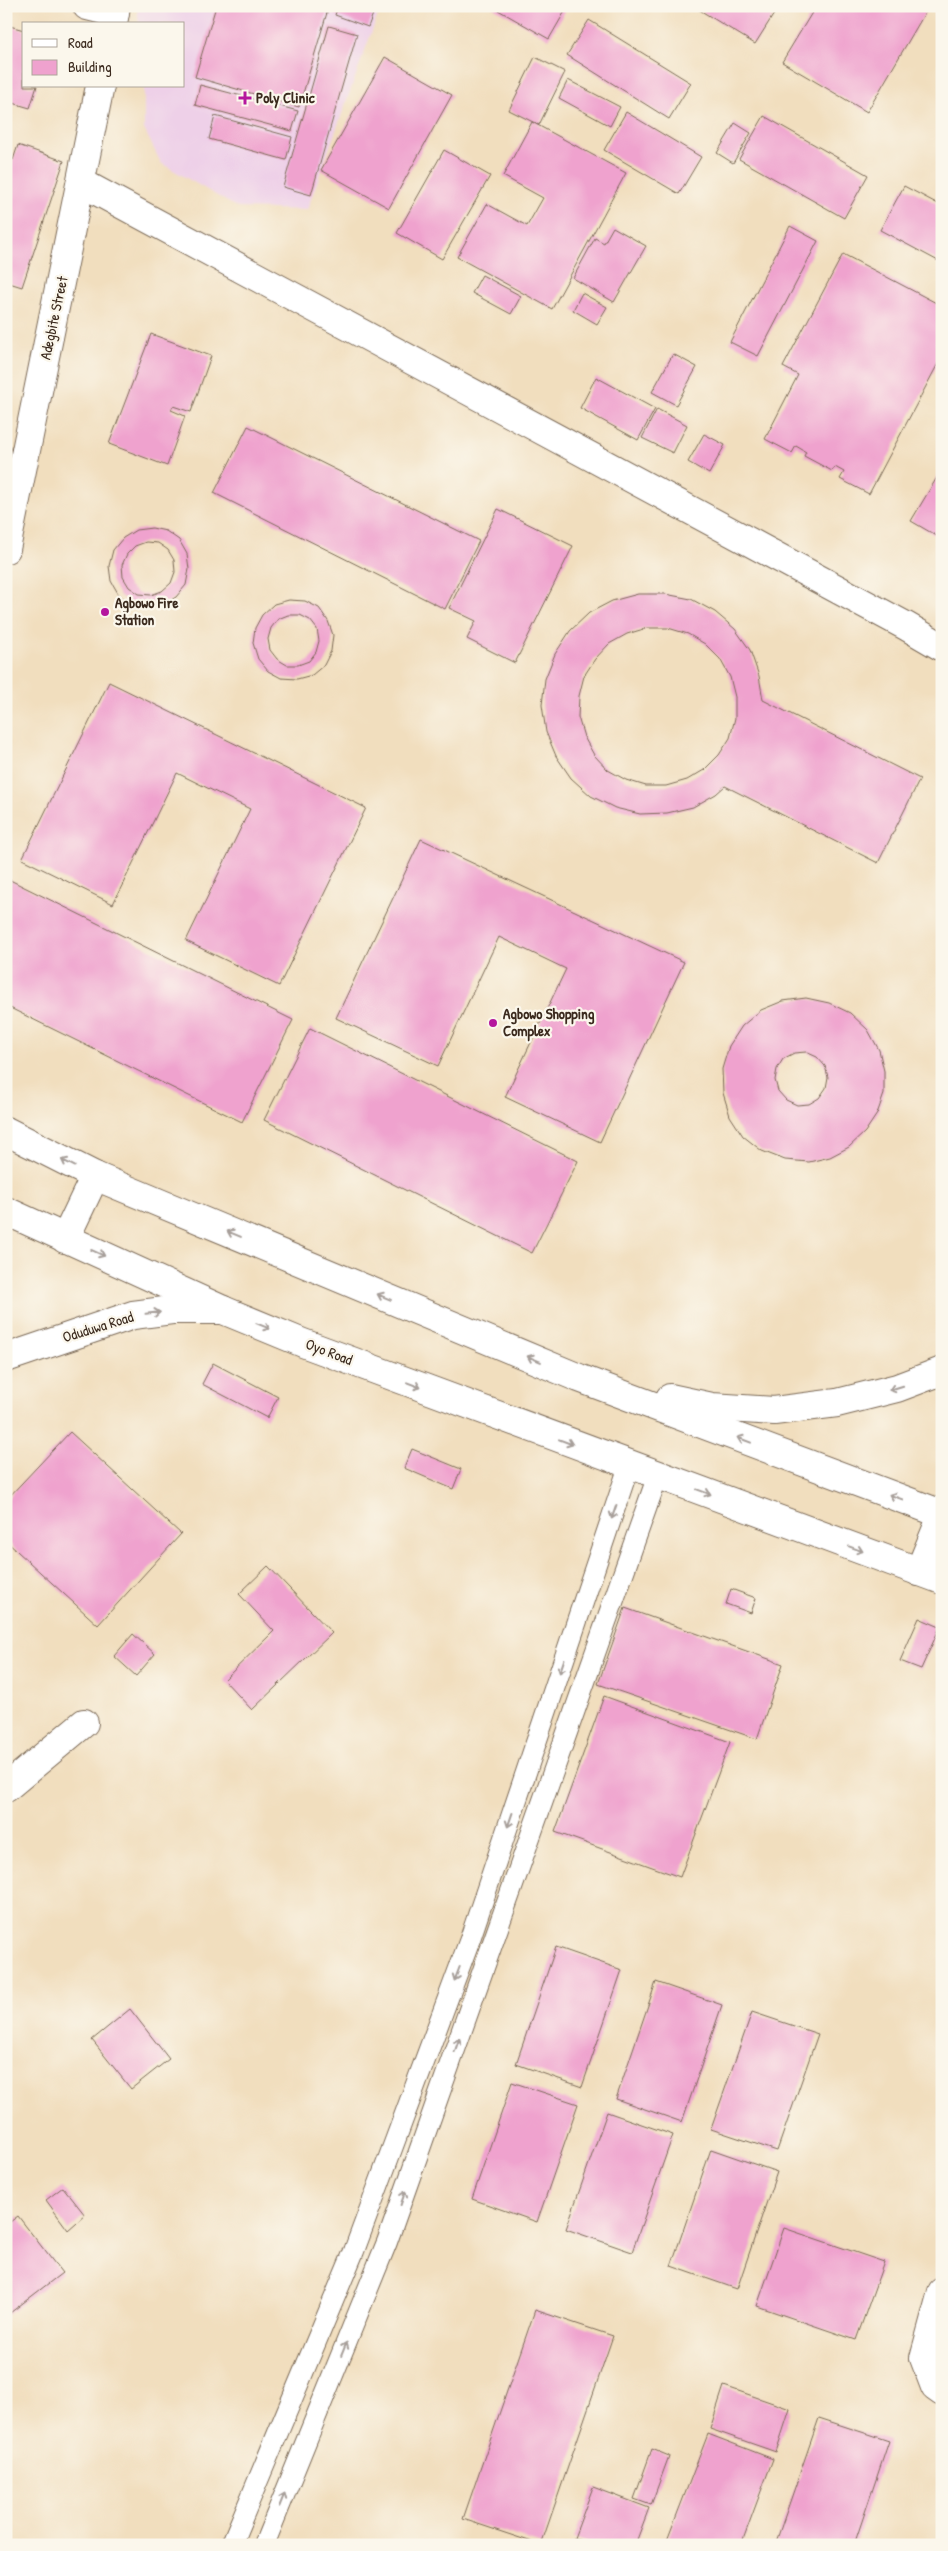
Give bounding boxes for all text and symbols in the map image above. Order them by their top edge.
legend [22,22,185,88]
text: Road [68,32,93,53]
text: Building [68,56,112,77]
place label: Poly Clinic [256,87,316,109]
marker: Poly Clinic [238,91,252,105]
street label: Adegbite Street [34,273,73,362]
place label: Agbowo Fire Station [115,592,178,630]
marker: Agbowo Fire Station [99,606,111,618]
place label: Agbowo Shopping Complex [503,1003,595,1042]
marker: Agbowo Shopping Complex [487,1017,499,1029]
one-way arrow [61,1158,76,1168]
one-way arrow [227,1229,242,1238]
one-way arrow [90,1249,105,1259]
one-way arrow [376,1291,391,1300]
street label: Oduduwa Road [60,1306,136,1347]
one-way arrow [144,1308,160,1318]
one-way arrow [255,1322,270,1331]
street label: Oyo Road [303,1333,356,1370]
one-way arrow [527,1354,542,1363]
one-way arrow [406,1380,421,1390]
one-way arrow [888,1383,904,1393]
one-way arrow [737,1435,752,1444]
one-way arrow [558,1438,574,1447]
one-way arrow [696,1488,711,1497]
one-way arrow [889,1492,904,1501]
one-way arrow [609,1504,618,1519]
one-way arrow [848,1545,864,1554]
one-way arrow [557,1658,566,1673]
one-way arrow [505,1812,515,1828]
one-way arrow [452,1966,461,1981]
one-way arrow [453,2038,462,2053]
one-way arrow [399,2191,408,2206]
one-way arrow [339,2342,349,2357]
one-way arrow [278,2493,287,2508]

